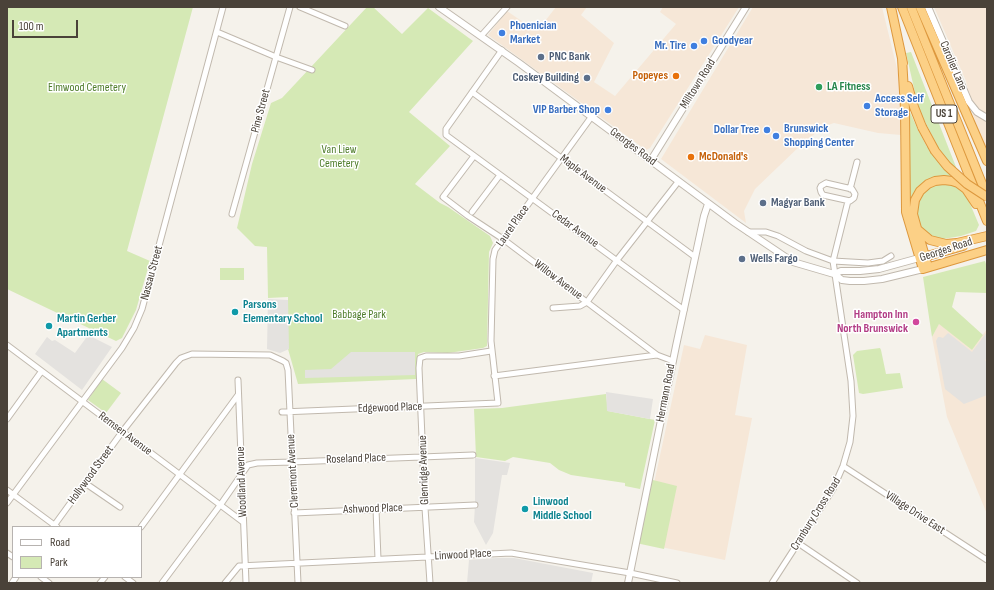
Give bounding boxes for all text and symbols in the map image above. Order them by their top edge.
scale bar [14,12,80,38]
text: 100 m [19,19,44,34]
place label: Phoenician Market [510,19,557,47]
marker: Phoenician Market [497,28,507,38]
place label: Goodyear [712,34,753,48]
marker: Goodyear [699,36,709,46]
place label: Mr. Tire [654,39,686,53]
street label: Carolier Lane [936,39,970,93]
marker: Mr. Tire [689,41,699,51]
place label: PNC Bank [549,50,590,64]
marker: PNC Bank [536,52,546,62]
street label: Milltown Road [677,56,719,112]
place label: Popeyes [632,69,668,83]
place label: Coskey Building [512,71,579,85]
marker: Popeyes [671,71,681,81]
marker: Coskey Building [582,73,592,83]
place label: LA Fitness [827,80,870,94]
park label: Elmwood Cemetery [48,81,126,95]
marker: LA Fitness [814,82,824,92]
street label: Pine Street [248,88,274,134]
place label: Access Self Storage [875,92,924,120]
marker: Access Self Storage [862,101,872,111]
place label: VIP Barber Shop [533,103,600,117]
marker: VIP Barber Shop [603,105,613,115]
road number: US 1 [931,105,957,123]
place label: Brunswick Shopping Center [784,122,854,150]
place label: Dollar Tree [714,123,759,137]
street label: Georges Road [607,125,659,169]
marker: Dollar Tree [762,125,772,135]
marker: Brunswick Shopping Center [771,131,781,141]
park label: Van Liew Cemetery [319,143,359,171]
place label: McDonald's [699,150,748,164]
street label: Maple Avenue [557,152,609,196]
marker: McDonald's [686,152,696,162]
place label: Magyar Bank [771,196,825,210]
marker: Magyar Bank [758,198,768,208]
street label: Laurel Place [493,202,533,250]
street label: Cedar Avenue [549,207,601,251]
street label: Georges Road [918,235,974,265]
street label: Nassau Street [138,244,166,302]
place label: Wells Fargo [750,252,798,266]
marker: Wells Fargo [737,254,747,264]
street label: Willow Avenue [531,257,585,303]
place label: Parsons Elementary School [243,298,323,326]
marker: Parsons Elementary School [230,307,240,317]
park label: Babbage Park [332,308,386,322]
place label: Hampton Inn North Brunswick [837,308,908,336]
place label: Martin Gerber Apartments [57,312,116,340]
marker: Hampton Inn North Brunswick [911,317,921,327]
marker: Martin Gerber Apartments [44,321,54,331]
street label: Hermann Road [653,363,679,423]
street label: Edgewood Place [358,400,422,416]
street label: Remsen Avenue [95,409,155,459]
street label: Cleremont Avenue [284,434,302,508]
street label: Glenridge Avenue [416,435,432,505]
street label: Hollywood Street [65,443,117,507]
street label: Woodland Avenue [234,446,250,518]
street label: Roseland Place [326,451,386,467]
street label: Cranbury Cross Road [788,475,844,553]
street label: Village Drive East [882,488,948,538]
place label: Linwood Middle School [533,495,592,523]
street label: Ashwood Place [343,501,403,517]
marker: Linwood Middle School [520,504,530,514]
legend [12,526,142,578]
text: Road [50,535,70,550]
street label: Linwood Place [434,546,492,564]
text: Park [50,555,68,570]

